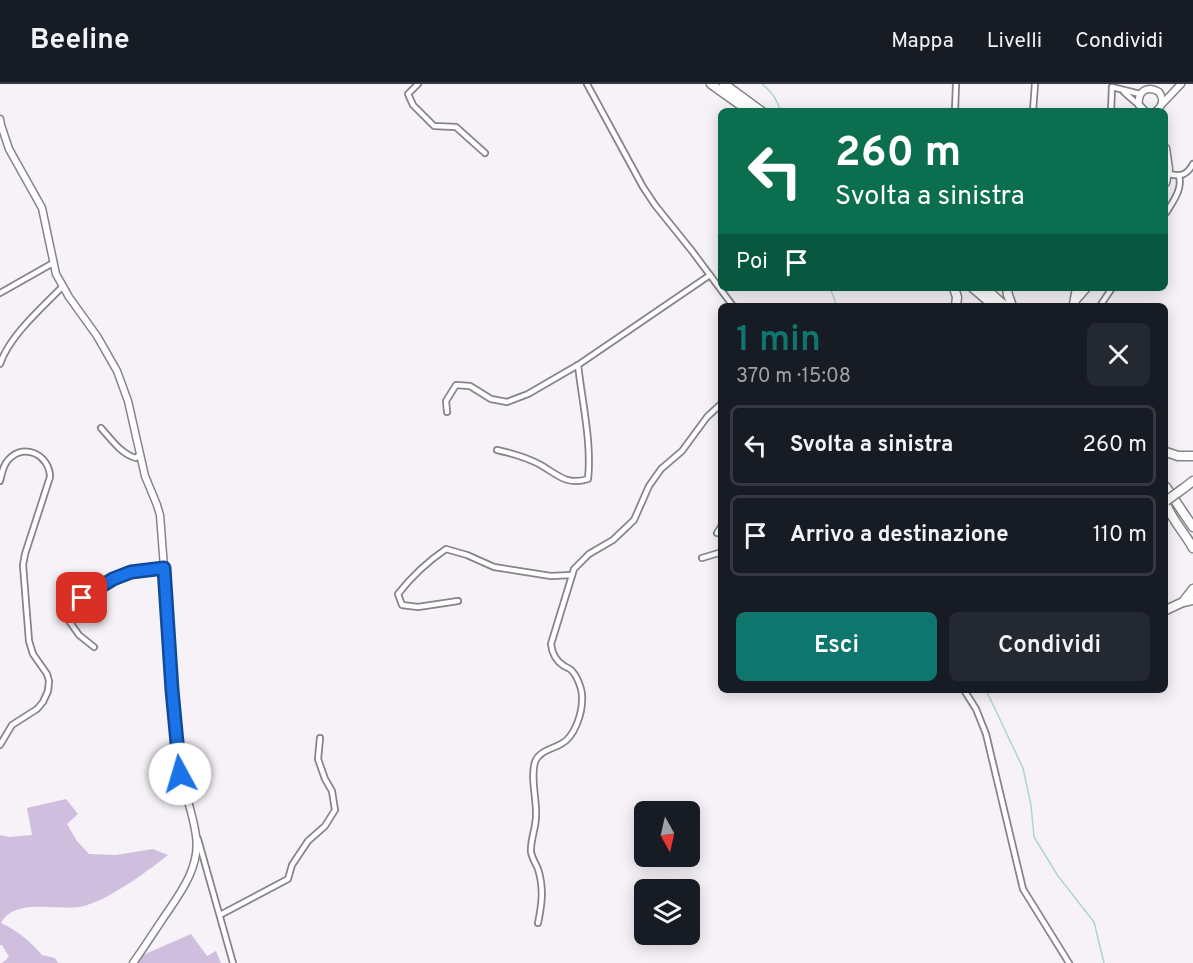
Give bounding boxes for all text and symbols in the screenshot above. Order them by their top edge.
text: Beeline [30,23,130,59]
text: Mappa [891,28,954,55]
text: Livelli [987,28,1042,55]
text: Condividi [1075,28,1163,55]
text: 260 m [835,128,961,181]
icon: left [736,132,814,210]
text: Svolta a sinistra [835,180,1025,214]
icon: arrive [780,246,813,279]
text: Poi [736,249,768,276]
text: 1 min [736,318,821,364]
button: close [1087,323,1150,386]
text: 370 m · 15:08 [736,364,851,390]
icon: left [739,429,772,462]
text: Svolta a sinistra [790,432,953,459]
text: 260 m [1082,432,1147,459]
icon: arrive [739,519,772,552]
text: Arrivo a destinazione [790,522,1008,549]
text: 110 m [1093,522,1147,549]
pin [56,572,107,623]
icon: arrive [65,581,98,614]
button: Esci [736,612,937,681]
button: Condividi [949,612,1150,681]
position arrow [148,742,212,806]
north arrow [634,801,700,867]
map controls [634,801,700,945]
button: layers [634,879,700,945]

